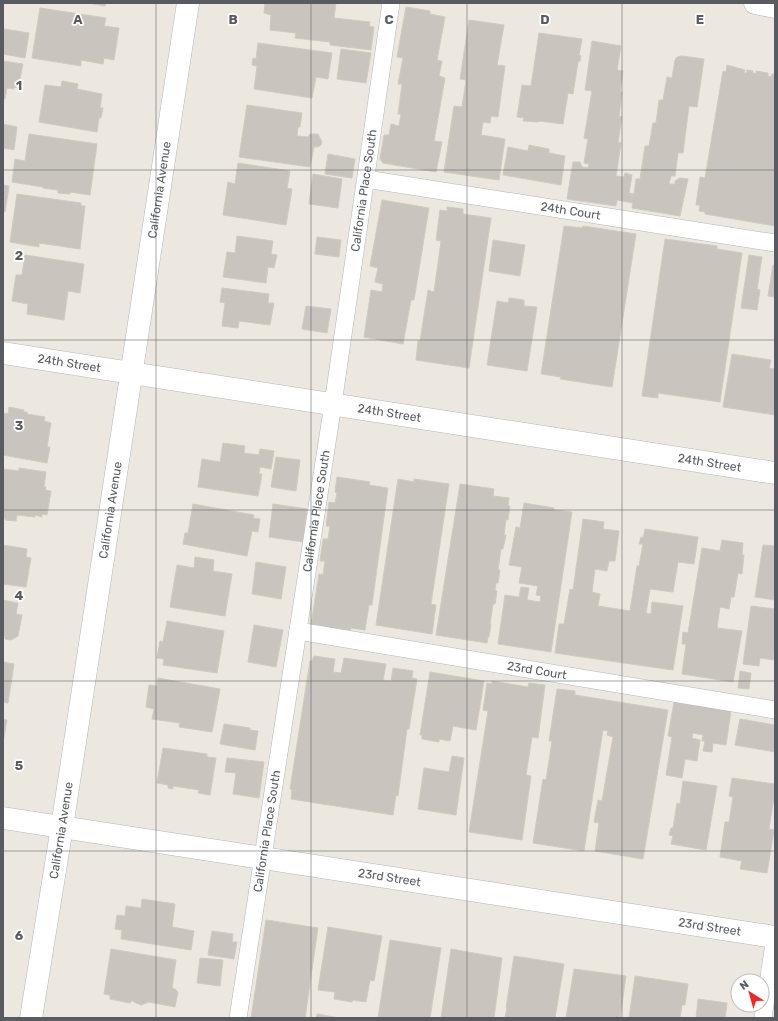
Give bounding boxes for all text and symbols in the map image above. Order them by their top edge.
text: A [73,12,83,27]
text: B [228,12,238,27]
text: C [384,12,394,27]
text: D [540,12,550,27]
text: E [696,12,704,27]
text: 1 [16,78,22,93]
street label: California Place South [348,128,380,253]
street label: California Avenue [145,140,174,239]
street label: 24th Court [539,199,602,223]
text: 2 [15,248,23,263]
street label: 24th Street [36,351,102,375]
street label: 24th Street [357,401,422,425]
text: 3 [15,418,24,433]
street label: California Place South [300,449,333,573]
street label: 24th Street [677,451,743,475]
street label: California Avenue [96,460,125,560]
text: 4 [15,588,24,603]
street label: 23rd Court [506,659,568,682]
text: 5 [15,758,23,773]
street label: California Place South [251,769,283,893]
street label: California Avenue [47,781,76,880]
street label: 23rd Street [357,866,422,889]
street label: 23rd Street [677,915,742,939]
text: 6 [15,928,24,943]
north arrow [730,973,770,1013]
text: N [737,978,751,993]

